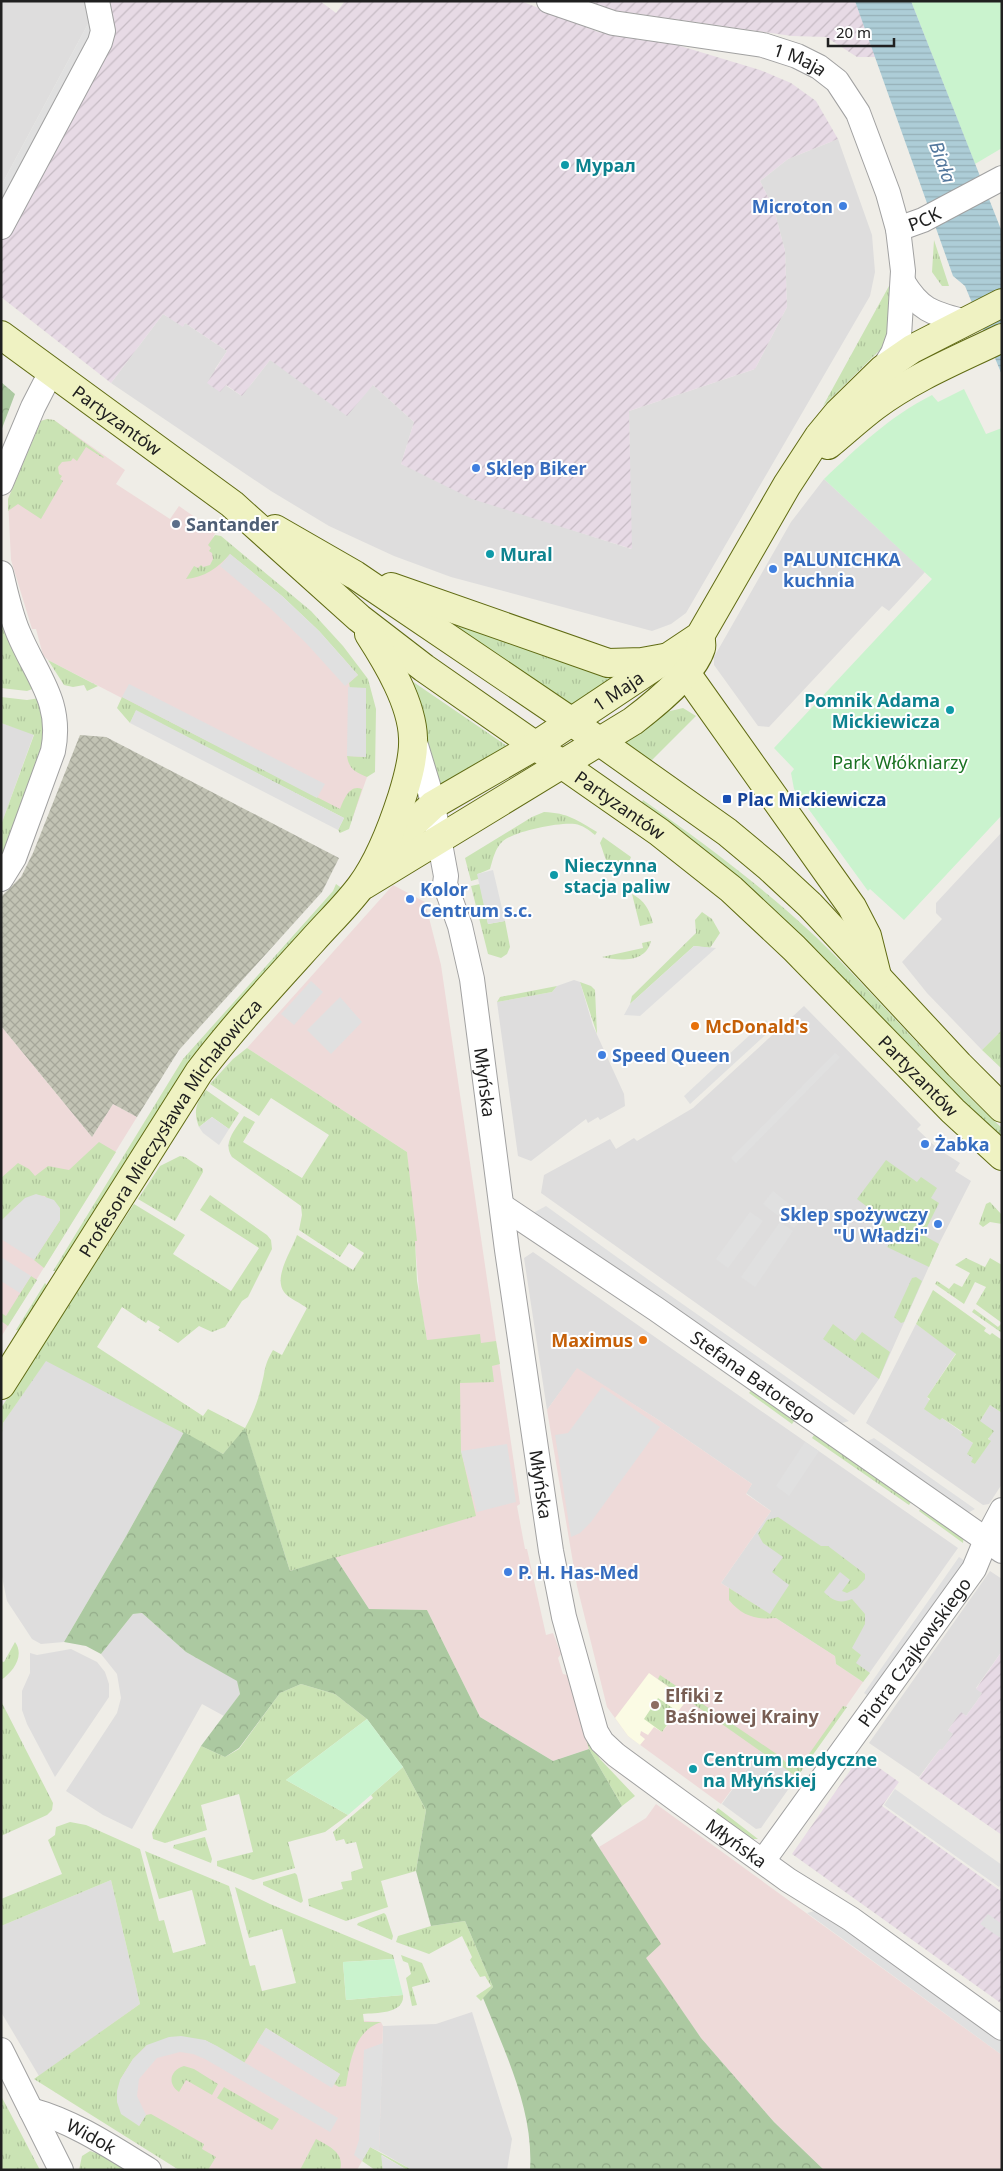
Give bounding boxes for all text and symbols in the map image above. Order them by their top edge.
scale bar [828,15,894,47]
text: 20 m [836,22,871,42]
street label: 1 Maja [770,37,832,81]
water label: Biała [923,137,963,187]
place label: Мурал [575,153,636,177]
marker: Мурал [559,159,571,171]
place label: Microton [752,194,833,218]
marker: Microton [837,200,849,212]
street label: PCK [905,200,945,236]
street label: Partyzantów [68,379,167,461]
place label: Sklep Biker [486,456,587,480]
marker: Sklep Biker [470,462,482,474]
place label: Santander [186,512,279,536]
marker: Santander [170,518,182,530]
place label: Mural [500,542,553,566]
place label: PALUNICHKA kuchnia [783,547,901,592]
marker: Mural [484,548,496,560]
marker: PALUNICHKA kuchnia [767,563,779,575]
street label: 1 Maja [588,665,648,716]
place label: Pomnik Adama Mickiewicza [804,688,940,733]
marker: Pomnik Adama Mickiewicza [944,704,956,716]
park label: Park Włókniarzy [832,750,969,774]
street label: Partyzantów [570,765,670,845]
place label: Plac Mickiewicza [737,787,887,811]
marker: Plac Mickiewicza [721,793,733,805]
place label: Nieczynna stacja paliw [564,853,671,898]
marker: Nieczynna stacja paliw [548,869,560,881]
place label: Kolor Centrum s.c. [420,877,532,922]
marker: Kolor Centrum s.c. [404,893,416,905]
street label: Profesora Mieczysława Michałowicza [73,993,267,1261]
place label: McDonald's [705,1014,808,1038]
marker: McDonald's [689,1020,701,1032]
street label: Partyzantów [873,1030,964,1122]
place label: Speed Queen [612,1043,730,1067]
street label: Młyńska [469,1046,502,1118]
marker: Speed Queen [596,1049,608,1061]
place label: Żabka [935,1132,990,1156]
marker: Żabka [919,1138,931,1150]
place label: Sklep spożywczy "U Władzi" [780,1202,929,1247]
marker: Sklep spożywczy "U Władzi" [932,1218,944,1230]
street label: Stefana Batorego [686,1325,820,1429]
place label: Maximus [551,1328,633,1352]
marker: Maximus [637,1334,649,1346]
street label: Młyńska [524,1448,558,1521]
place label: P. H. Has-Med [518,1560,639,1584]
marker: P. H. Has-Med [502,1566,514,1578]
street label: Piotra Czajkowskiego [852,1572,976,1731]
place label: Elfiki z Baśniowej Krainy [665,1683,819,1728]
marker: Elfiki z Baśniowej Krainy [649,1699,661,1711]
place label: Centrum medyczne na Młyńskiej [703,1747,877,1792]
marker: Centrum medyczne na Młyńskiej [687,1763,699,1775]
street label: Młyńska [701,1813,772,1873]
street label: Widok [63,2113,121,2159]

